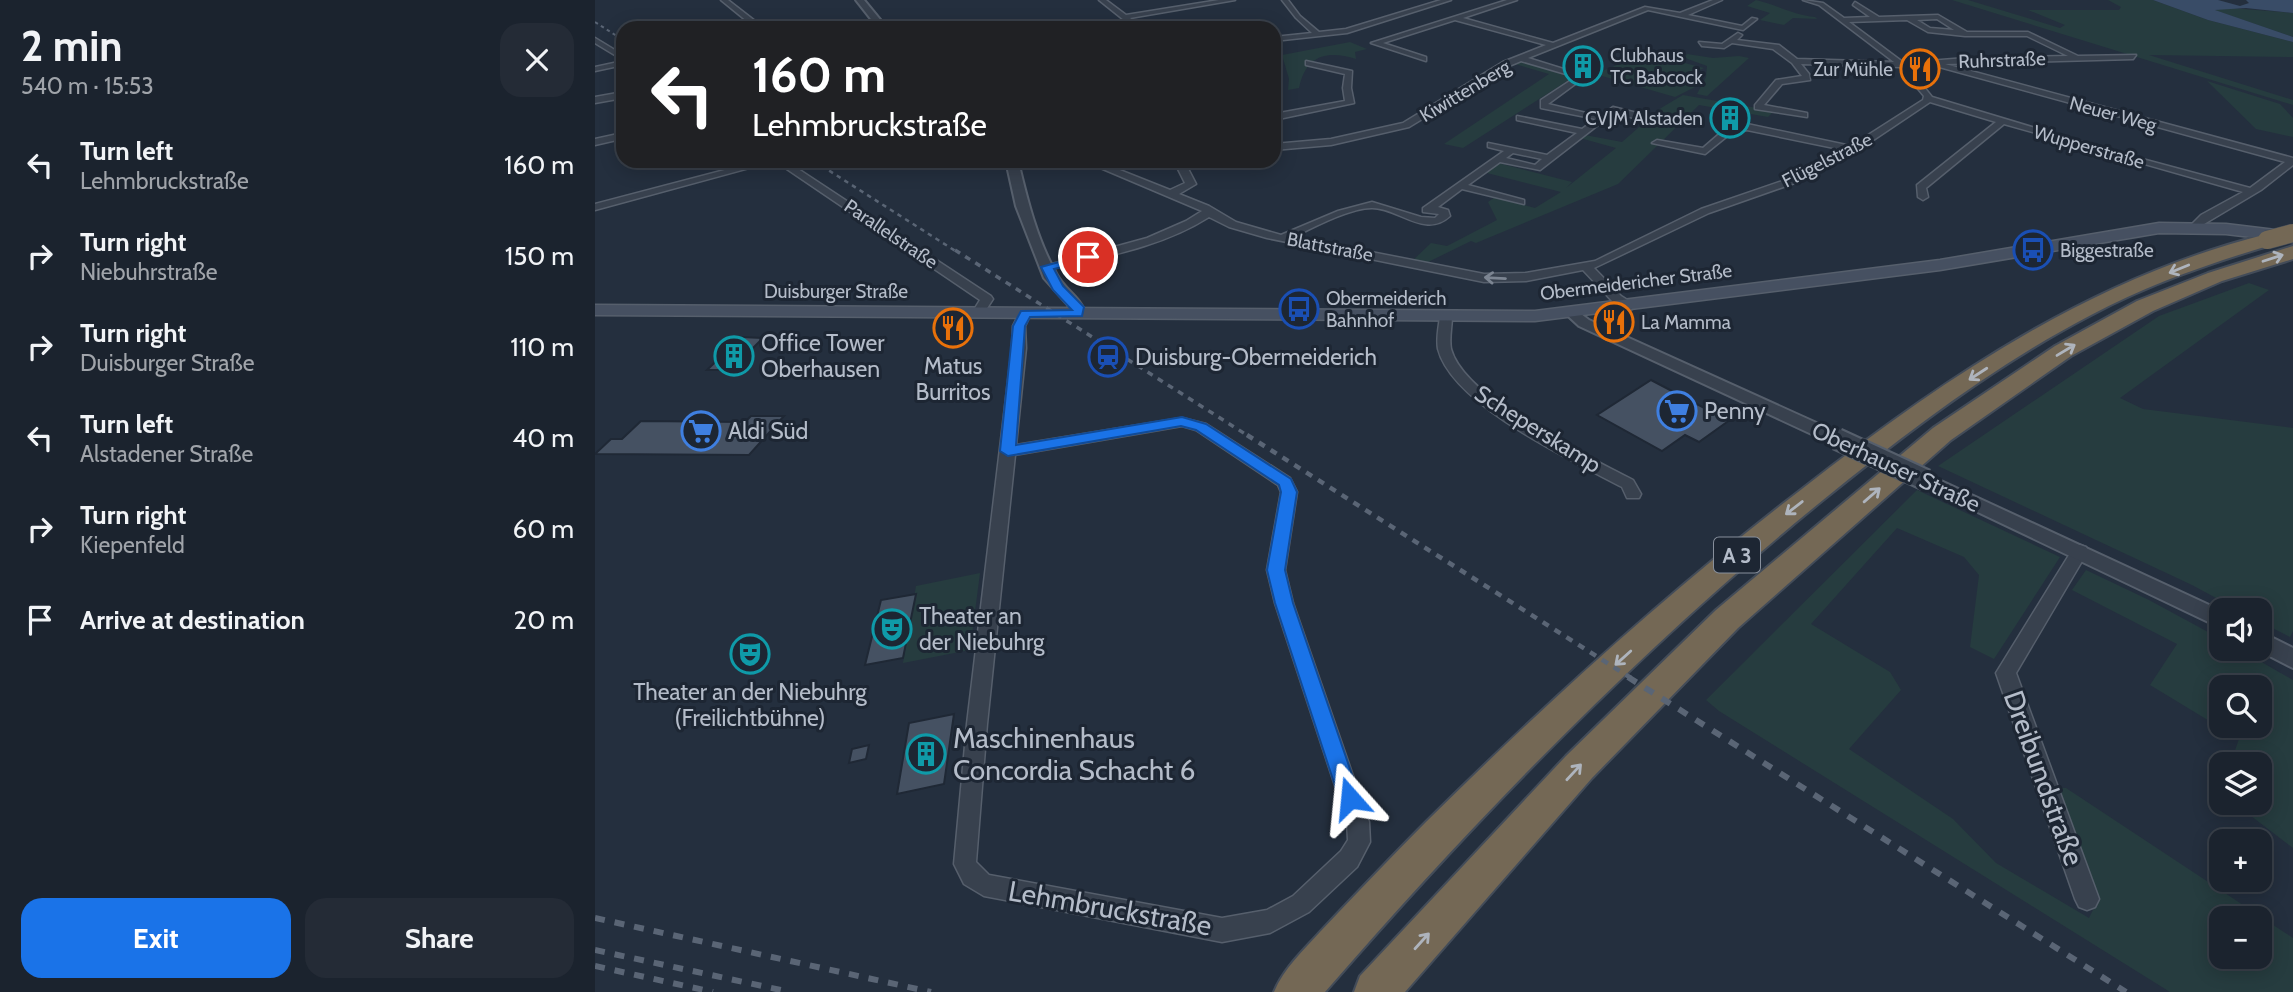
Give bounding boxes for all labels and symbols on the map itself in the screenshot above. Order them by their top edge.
place label: Clubhaus TC Babcock [1610,44,1703,89]
building icon: Clubhaus TC Babcock [1562,45,1604,87]
street label: Ruhrstraße [1958,47,2046,73]
restaurant icon: Zur Mühle [1899,48,1941,90]
street label: Kiwittenberg [1415,55,1515,127]
place label: Zur Mühle [1813,58,1893,81]
street label: Neuer Weg [2067,91,2160,137]
building icon: CVJM Alstaden [1709,97,1751,139]
place label: CVJM Alstaden [1585,107,1703,130]
street label: Wupperstraße [2031,120,2147,174]
street label: Flügelstraße [1778,127,1876,192]
street label: Parallelstraße [840,194,942,274]
pin [1058,227,1118,287]
street label: Blattstraße [1285,227,1375,267]
bus stop icon: Biggestraße [2012,229,2054,271]
place label: Biggestraße [2060,239,2154,262]
one-way arrow [2262,251,2284,264]
street label: Obermeidericher Straße [1539,259,1734,305]
one-way arrow [2168,263,2190,276]
one-way arrow [1484,271,1507,284]
street label: Duisburger Straße [764,280,908,303]
place label: Obermeiderich Bahnhof [1326,287,1446,332]
bus stop icon: Obermeiderich Bahnhof [1278,288,1320,330]
restaurant icon: La Mamma [1593,301,1635,343]
restaurant icon: Matus Burritos [932,307,974,349]
place label: La Mamma [1641,311,1731,334]
place label: Office Tower Oberhausen [761,329,885,383]
building icon: Office Tower Oberhausen [713,335,755,377]
station icon: Duisburg-Obermeiderich [1087,336,1129,378]
place label: Duisburg-Obermeiderich [1135,343,1377,371]
one-way arrow [2055,343,2075,357]
place label: Matus Burritos [916,352,990,406]
one-way arrow [1969,367,1988,382]
street label: Scheperskamp [1470,379,1607,479]
supermarket icon: Penny [1656,390,1698,432]
place label: Penny [1704,397,1766,425]
supermarket icon: Aldi Süd [680,410,722,452]
street label: Oberhauser Straße [1807,416,1985,518]
place label: Aldi Süd [728,417,808,445]
one-way arrow [1862,487,1880,503]
one-way arrow [1785,501,1804,516]
road number: A 3 [1714,538,1760,572]
place label: Theater an der Niebuhrg [919,602,1045,656]
theatre icon: Theater an der Niebuhrg [871,608,913,650]
theatre icon: Theater an der Niebuhrg (Freilichtbühne) [729,633,771,675]
one-way arrow [1614,650,1632,666]
place label: Theater an der Niebuhrg (Freilichtbühne) [633,678,867,732]
street label: Dreibundstraße [1997,686,2091,870]
place label: Maschinenhaus Concordia Schacht 6 [953,721,1196,787]
building icon: Maschinenhaus Concordia Schacht 6 [905,733,947,775]
position arrow [1313,761,1387,835]
one-way arrow [1566,763,1582,781]
street label: Lehmbruckstraße [1006,873,1214,943]
one-way arrow [1414,932,1430,950]

